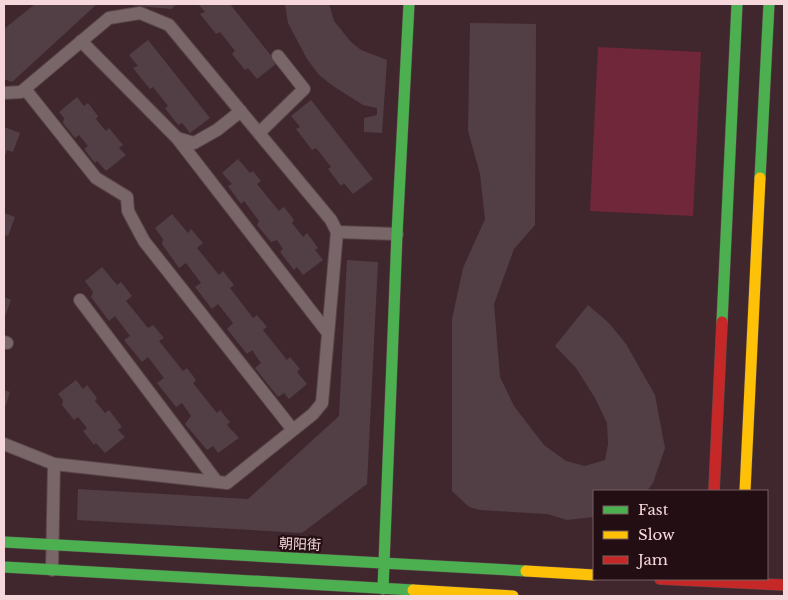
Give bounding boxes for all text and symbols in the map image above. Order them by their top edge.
legend [593,490,768,580]
text: Fast [638,500,669,519]
text: Slow [638,525,675,544]
street label: 朝阳街 [279,534,321,554]
text: Jam [636,550,668,569]

